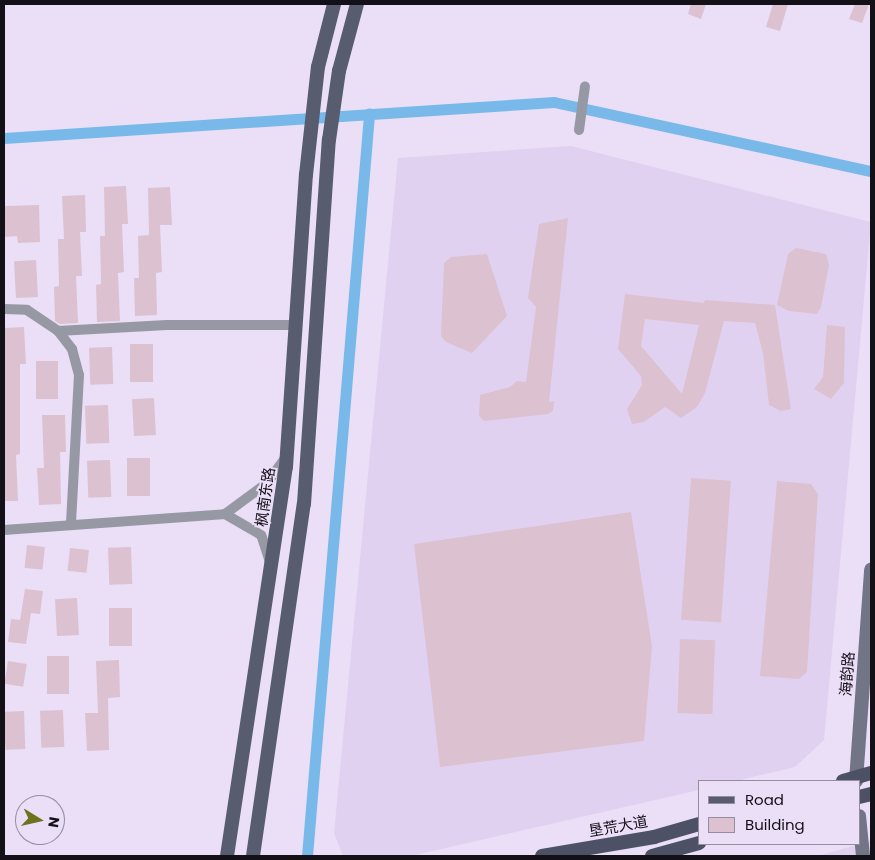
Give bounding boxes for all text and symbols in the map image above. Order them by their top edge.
street label: 枫南东路 [252,466,278,528]
street label: 海韵路 [836,651,858,697]
legend [698,780,860,845]
text: Road [745,789,784,810]
north arrow [15,795,65,845]
street label: 垦荒大道 [587,812,649,840]
text: Building [745,814,805,835]
text: N [43,815,65,829]

